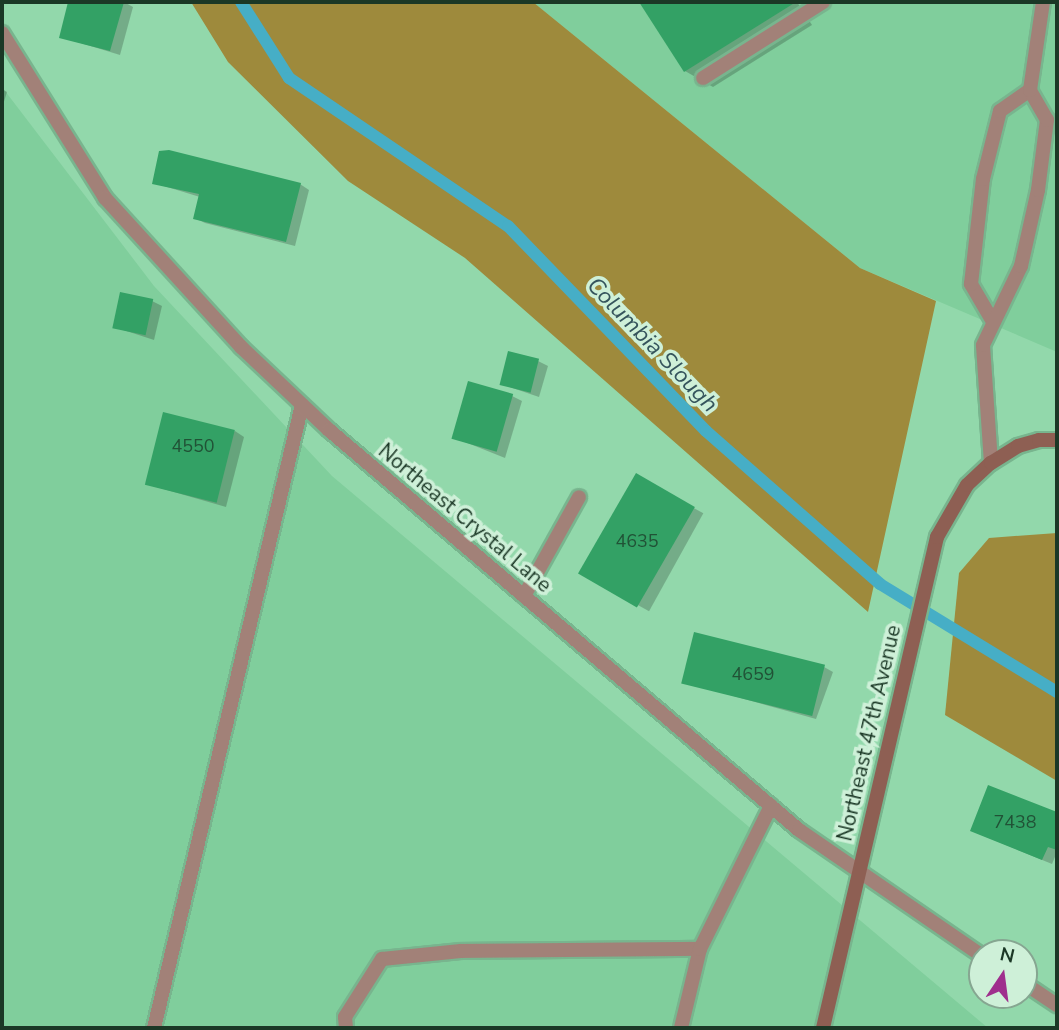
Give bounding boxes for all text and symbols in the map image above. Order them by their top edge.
water label: Columbia Slough [581,272,723,418]
house number: 4550 [171,435,215,457]
street label: Northeast Crystal Lane [373,438,557,598]
house number: 4635 [615,530,659,552]
street label: Northeast 47th Avenue [832,623,906,843]
house number: 4659 [731,663,775,685]
house number: 7438 [993,811,1037,833]
north arrow [968,939,1038,1009]
text: N [997,941,1017,970]

